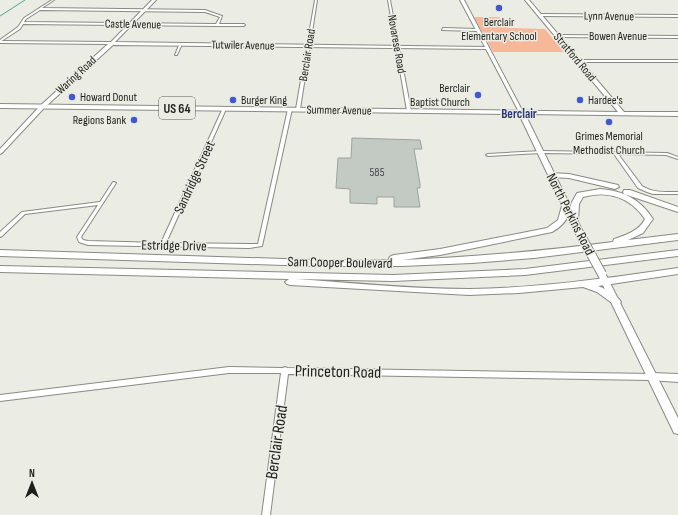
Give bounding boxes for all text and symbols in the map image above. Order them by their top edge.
marker: Berclair Elementary School [494,3,504,13]
street label: Lynn Avenue [584,9,634,24]
street label: Novarese Road [384,14,409,75]
place label: Berclair Elementary School [461,15,537,44]
street label: Castle Avenue [105,17,162,32]
street label: Berclair Road [296,28,319,82]
street label: Bowen Avenue [589,29,647,44]
street label: Stratford Road [550,30,599,85]
street label: Tutwiler Avenue [211,37,275,54]
street label: Waring Road [53,53,100,98]
place label: Berclair Baptist Church [410,81,471,110]
place label: Howard Donut [80,90,137,105]
marker: Berclair Baptist Church [473,90,483,100]
marker: Howard Donut [67,92,77,102]
place label: Burger King [241,93,287,108]
place label: Hardee's [588,93,623,108]
marker: Burger King [228,95,238,105]
marker: Hardee's [575,95,585,105]
road number: US 64 [159,97,195,119]
street label: Summer Avenue [306,102,372,119]
district label: Berclair [501,106,537,122]
place label: Regions Bank [73,113,126,128]
marker: Regions Bank [129,115,139,125]
marker: Grimes Memorial Methodist Church [604,117,614,127]
place label: Grimes Memorial Methodist Church [573,129,645,158]
street label: Sandridge Street [170,138,219,216]
house number: 585 [370,165,385,180]
street label: North Perkins Road [543,170,599,258]
street label: Estridge Drive [141,236,207,255]
street label: Sam Cooper Boulevard [287,253,393,272]
street label: Princeton Road [295,361,381,383]
street label: Berclair Road [262,404,292,480]
north arrow [12,463,52,503]
text: N [29,467,35,480]

